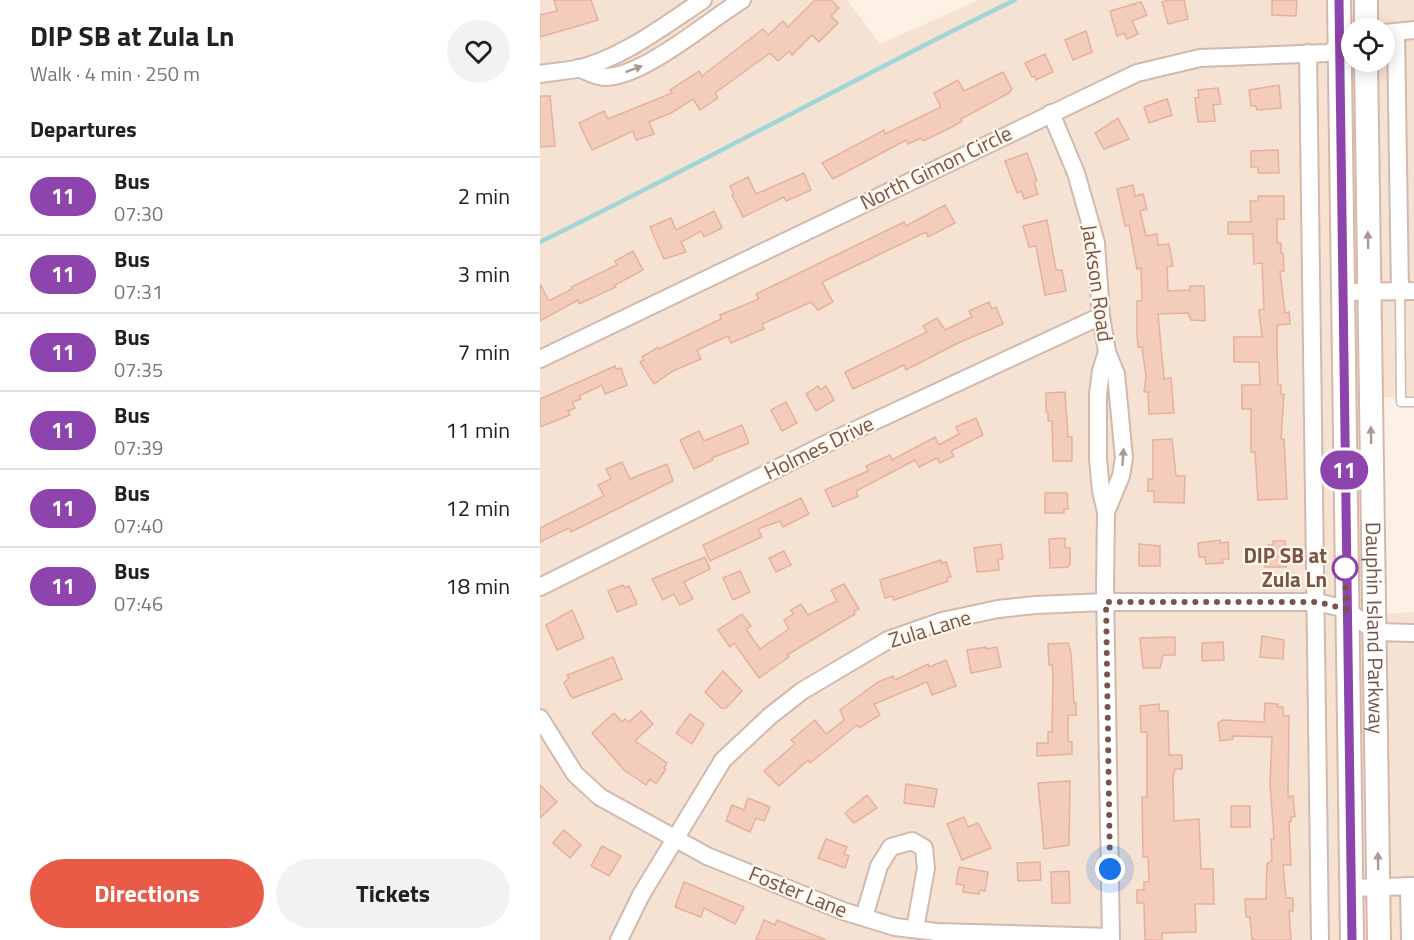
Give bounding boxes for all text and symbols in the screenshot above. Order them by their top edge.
text: DIP SB at Zula Ln [30,14,235,57]
map controls [1341,18,1395,72]
button: locate [1341,18,1395,72]
button: heart [447,20,510,83]
text: Walk · 4 min · 250 m [30,58,200,89]
one-way arrow [625,64,643,73]
text: Departures [30,112,137,146]
street label: North Gimon Circle [854,116,1017,218]
text: Bus [114,164,150,198]
text: 2 min [458,179,510,213]
text: 11 [51,180,75,212]
text: 07:30 [114,198,163,229]
street label: Jackson Road [1074,222,1122,344]
one-way arrow [1364,230,1373,249]
text: Bus [114,242,150,276]
text: 3 min [458,257,510,291]
text: 11 [51,258,75,290]
text: 07:31 [114,276,163,307]
text: Bus [114,320,150,354]
text: 7 min [458,335,510,369]
text: 11 [51,336,75,368]
text: 07:35 [114,354,163,385]
text: Bus [114,398,150,432]
street label: Holmes Drive [758,407,879,487]
text: 11 min [445,413,510,447]
text: 11 [51,414,75,446]
one-way arrow [1367,425,1376,444]
text: 07:39 [114,432,163,463]
one-way arrow [1118,447,1128,466]
line badge: 11 [1317,450,1371,490]
text: 11 [1332,454,1356,486]
text: Bus [114,476,150,510]
text: 12 min [445,491,510,525]
text: 11 [51,492,75,524]
text: 07:40 [114,510,163,541]
street label: Dauphin Island Parkway [1358,522,1393,734]
place label: DIP SB at Zula Ln [1243,539,1327,595]
text: Bus [114,554,150,588]
marker: DIP SB at Zula Ln [1332,555,1358,581]
text: 18 min [445,569,510,603]
text: 11 [51,570,75,602]
text: 07:46 [114,588,163,619]
street label: Zula Lane [885,600,975,656]
one-way arrow [1373,851,1383,870]
your location [1095,854,1125,884]
street label: Foster Lane [744,857,853,925]
button: Directions [30,859,264,928]
button: Tickets [276,859,510,928]

